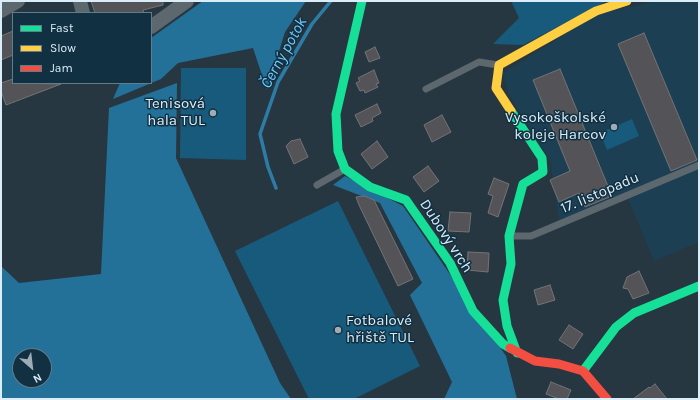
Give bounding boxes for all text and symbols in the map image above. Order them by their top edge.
legend [12,12,152,84]
water label: Černý potok [257,14,311,92]
text: Fast [50,21,73,35]
text: Slow [50,41,76,55]
text: Jam [50,61,73,75]
place label: Tenisová hala TUL [146,95,205,130]
marker: Tenisová hala TUL [208,108,218,118]
place label: Vysokoškolské koleje Harcov [505,109,606,144]
marker: Vysokoškolské koleje Harcov [609,122,619,132]
street label: 17. listopadu [558,168,642,218]
street label: Dubový vrch [416,196,476,276]
place label: Fotbalové hřiště TUL [346,312,414,347]
marker: Fotbalové hřiště TUL [333,325,343,335]
north arrow [12,348,52,388]
text: N [31,371,44,386]

